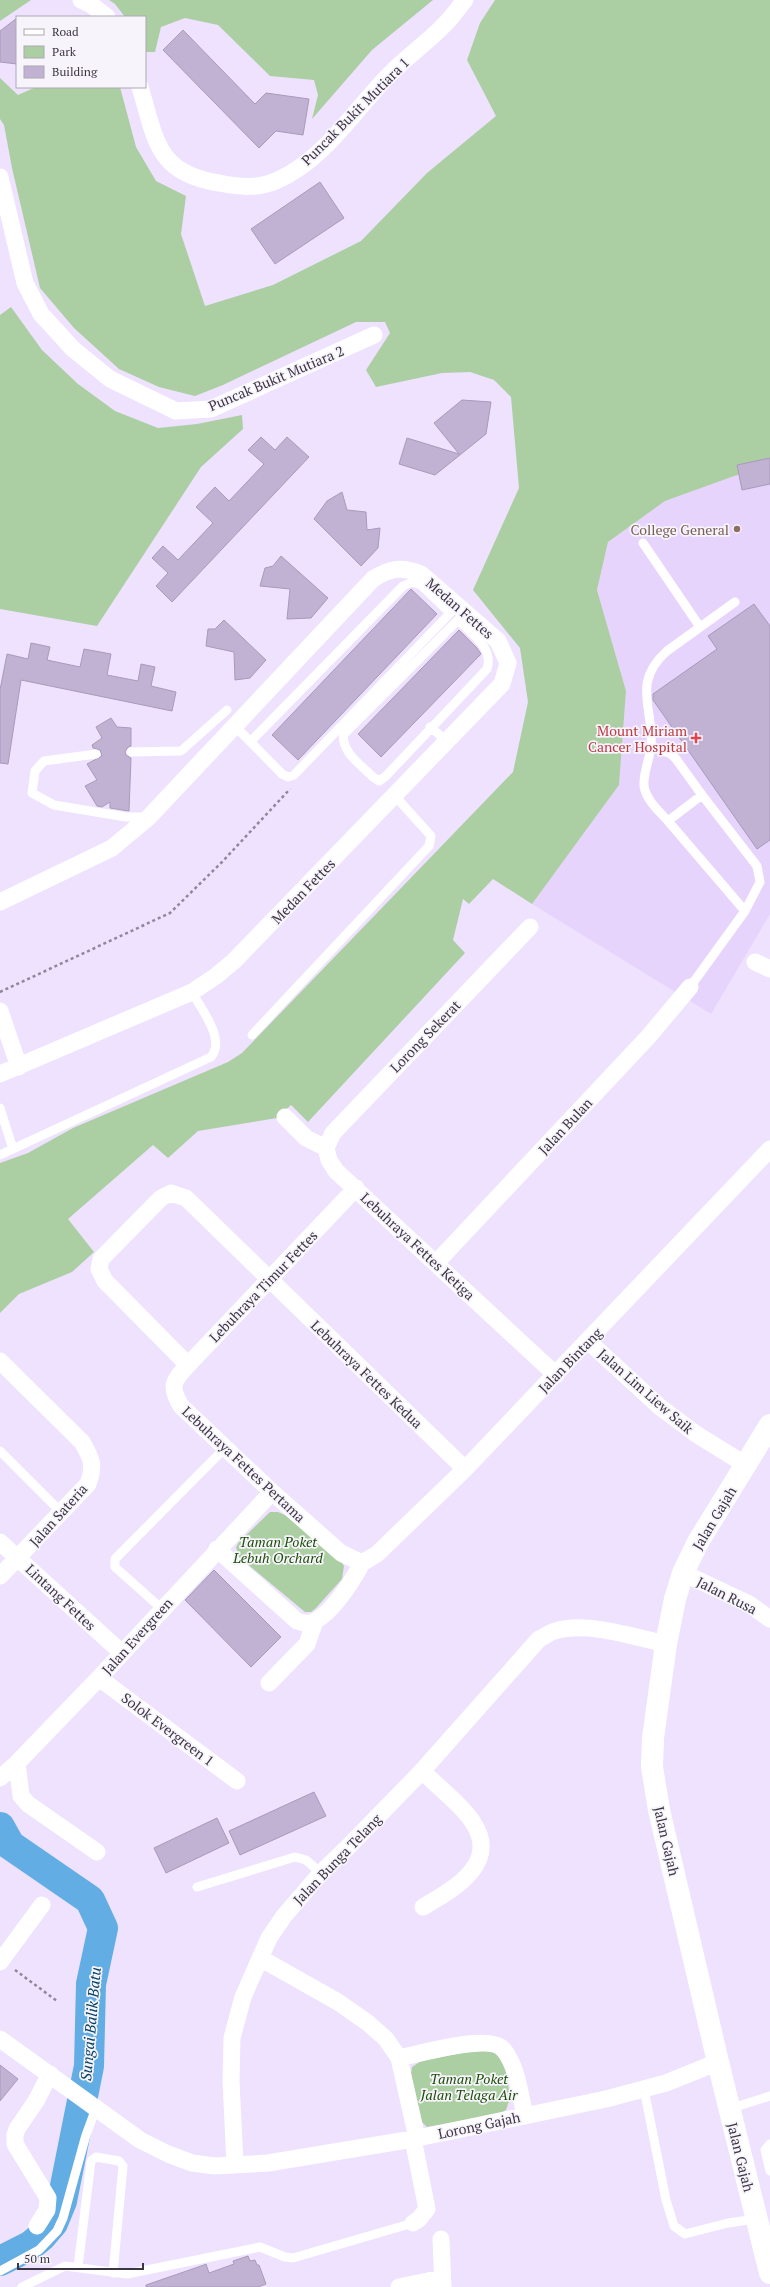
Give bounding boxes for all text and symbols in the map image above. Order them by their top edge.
legend [16,16,146,88]
text: Road [52,24,79,39]
text: Park [52,44,77,59]
street label: Puncak Bukit Mutiara 1 [297,53,413,169]
text: Building [52,64,98,79]
street label: Puncak Bukit Mutiara 2 [205,341,347,415]
place label: College General [631,520,729,539]
marker: College General [732,524,742,534]
street label: Medan Fettes [422,573,498,643]
place label: Mount Miriam Cancer Hospital [588,721,687,756]
marker: Mount Miriam Cancer Hospital [690,732,702,744]
street label: Medan Fettes [267,854,339,928]
street label: Lorong Sekerat [386,995,465,1076]
street label: Jalan Bulan [534,1093,597,1158]
street label: Lebuhraya Fettes Ketiga [357,1188,479,1304]
street label: Lebuhraya Timur Fettes [205,1226,321,1346]
street label: Lebuhraya Fettes Kedua [307,1316,427,1432]
street label: Jalan Bintang [534,1323,606,1397]
street label: Jalan Lim Liew Saik [594,1344,698,1438]
street label: Lebuhraya Fettes Pertama [178,1402,310,1526]
street label: Jalan Sateria [25,1480,91,1550]
street label: Jalan Gajah [688,1483,740,1553]
park label: Taman Poket Lebuh Orchard [232,1532,323,1567]
street label: Lintang Fettes [22,1559,100,1635]
street label: Jalan Rusa [694,1572,760,1618]
street label: Jalan Evergreen [97,1593,177,1679]
street label: Solok Evergreen 1 [118,1688,218,1770]
street label: Jalan Gajah [650,1804,684,1878]
street label: Jalan Bunga Telang [289,1809,386,1909]
water label: Sungai Balik Batu [75,1966,105,2082]
park label: Taman Poket Jalan Telaga Air [420,2069,518,2104]
street label: Lorong Gajah [436,2107,522,2143]
street label: Jalan Gajah [723,2120,759,2194]
scale bar [18,2245,143,2271]
text: 50 m [24,2251,51,2266]

